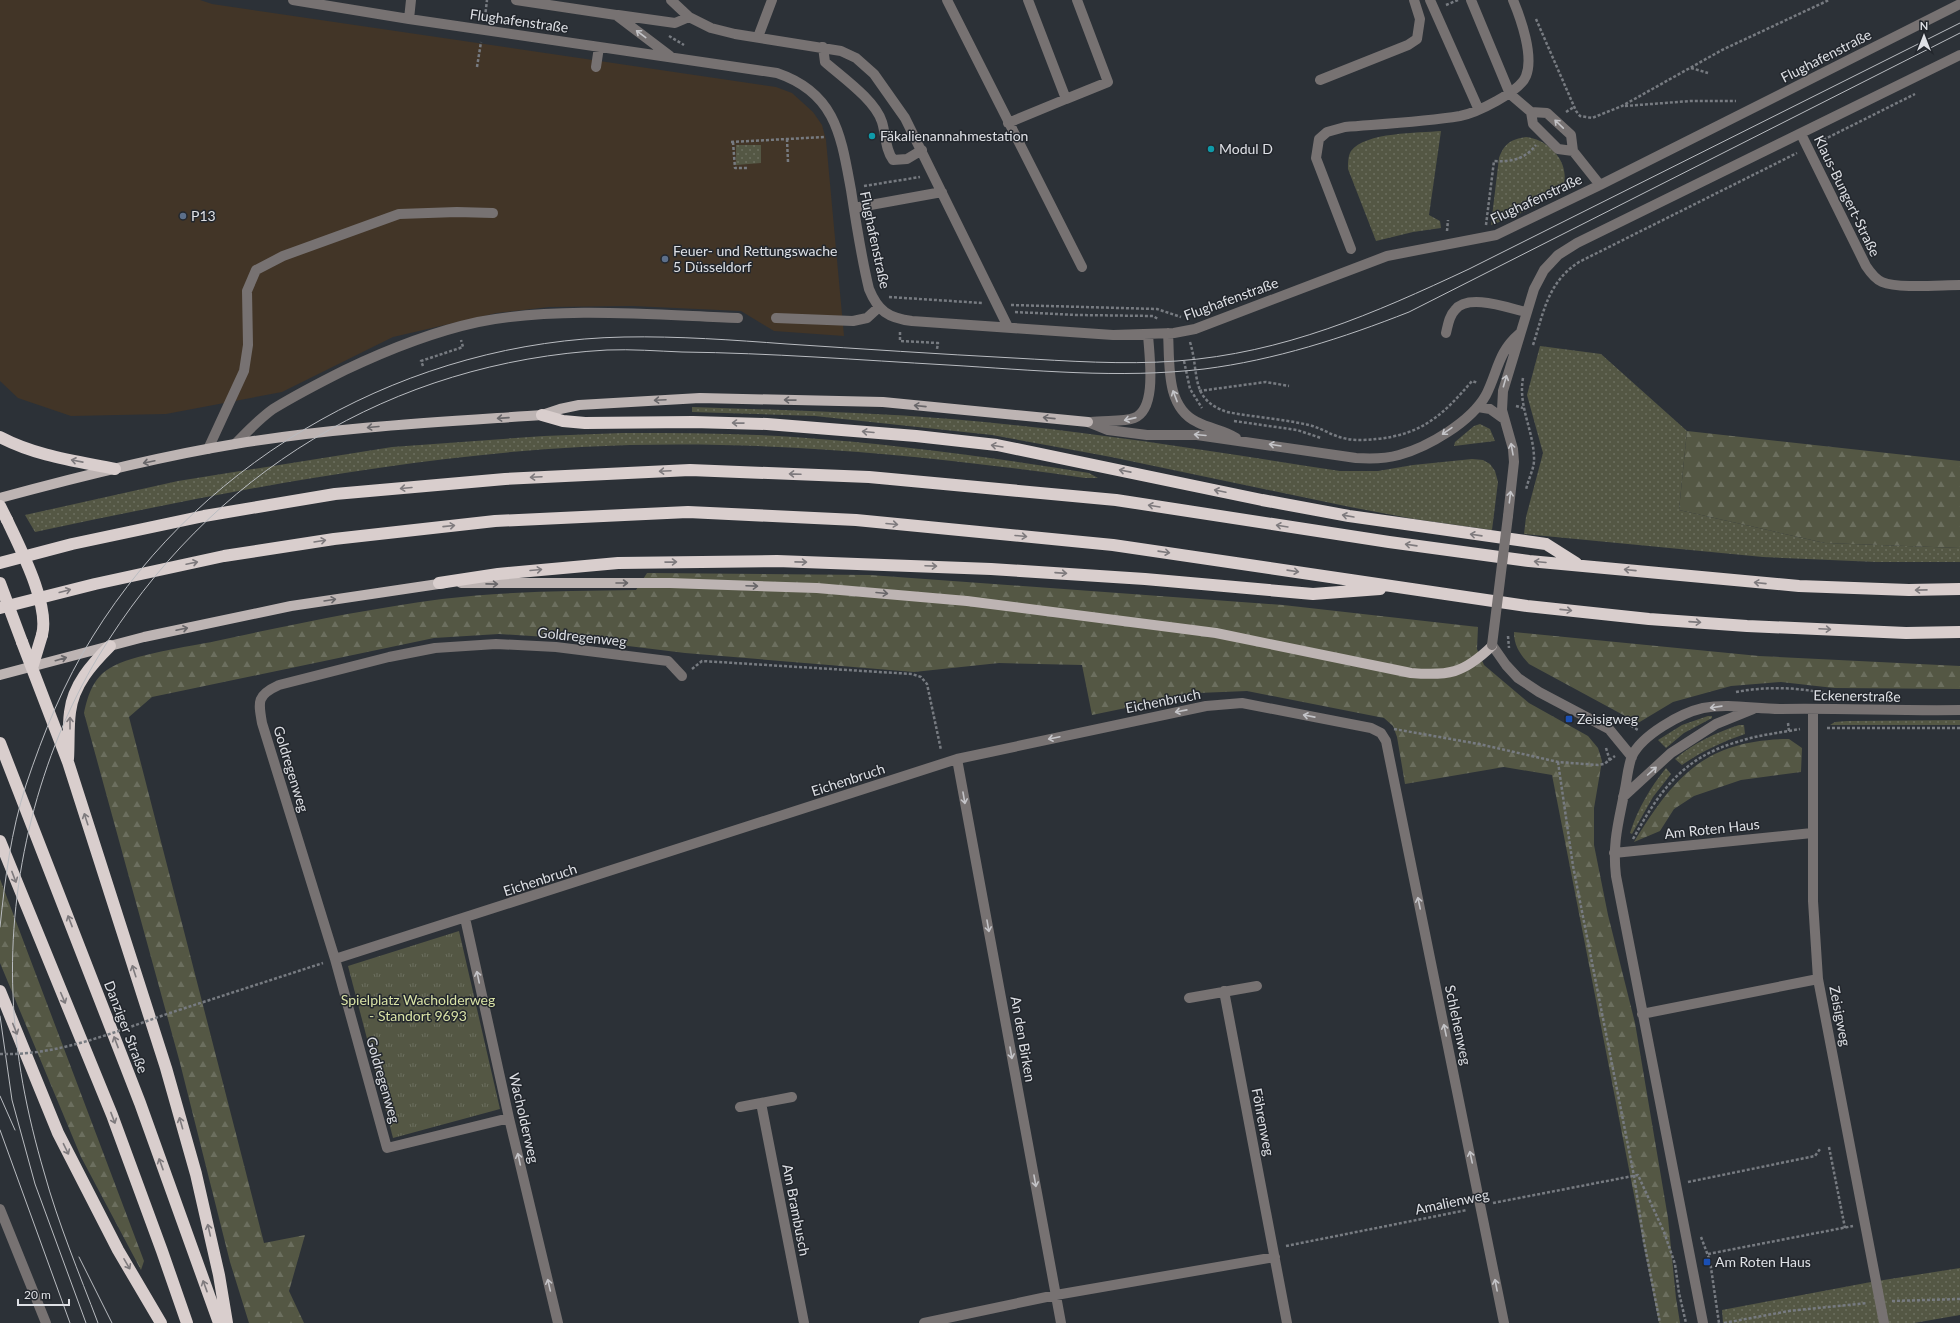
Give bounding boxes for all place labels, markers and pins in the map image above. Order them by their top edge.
place label: Fäkalienannahmestation [880,127,1028,144]
marker: Fäkalienannahmestation [867,131,877,141]
place label: Modul D [1219,140,1273,157]
marker: Modul D [1206,144,1216,154]
place label: P13 [191,207,216,224]
marker: P13 [178,211,188,221]
place label: Feuer- und Rettungswache 5 Düsseldorf [673,242,837,275]
marker: Feuer- und Rettungswache 5 Düsseldorf [660,254,670,264]
place label: Zeisigweg [1577,710,1638,727]
marker: Zeisigweg [1564,714,1574,724]
place label: Am Roten Haus [1715,1253,1811,1270]
marker: Am Roten Haus [1702,1257,1712,1267]

